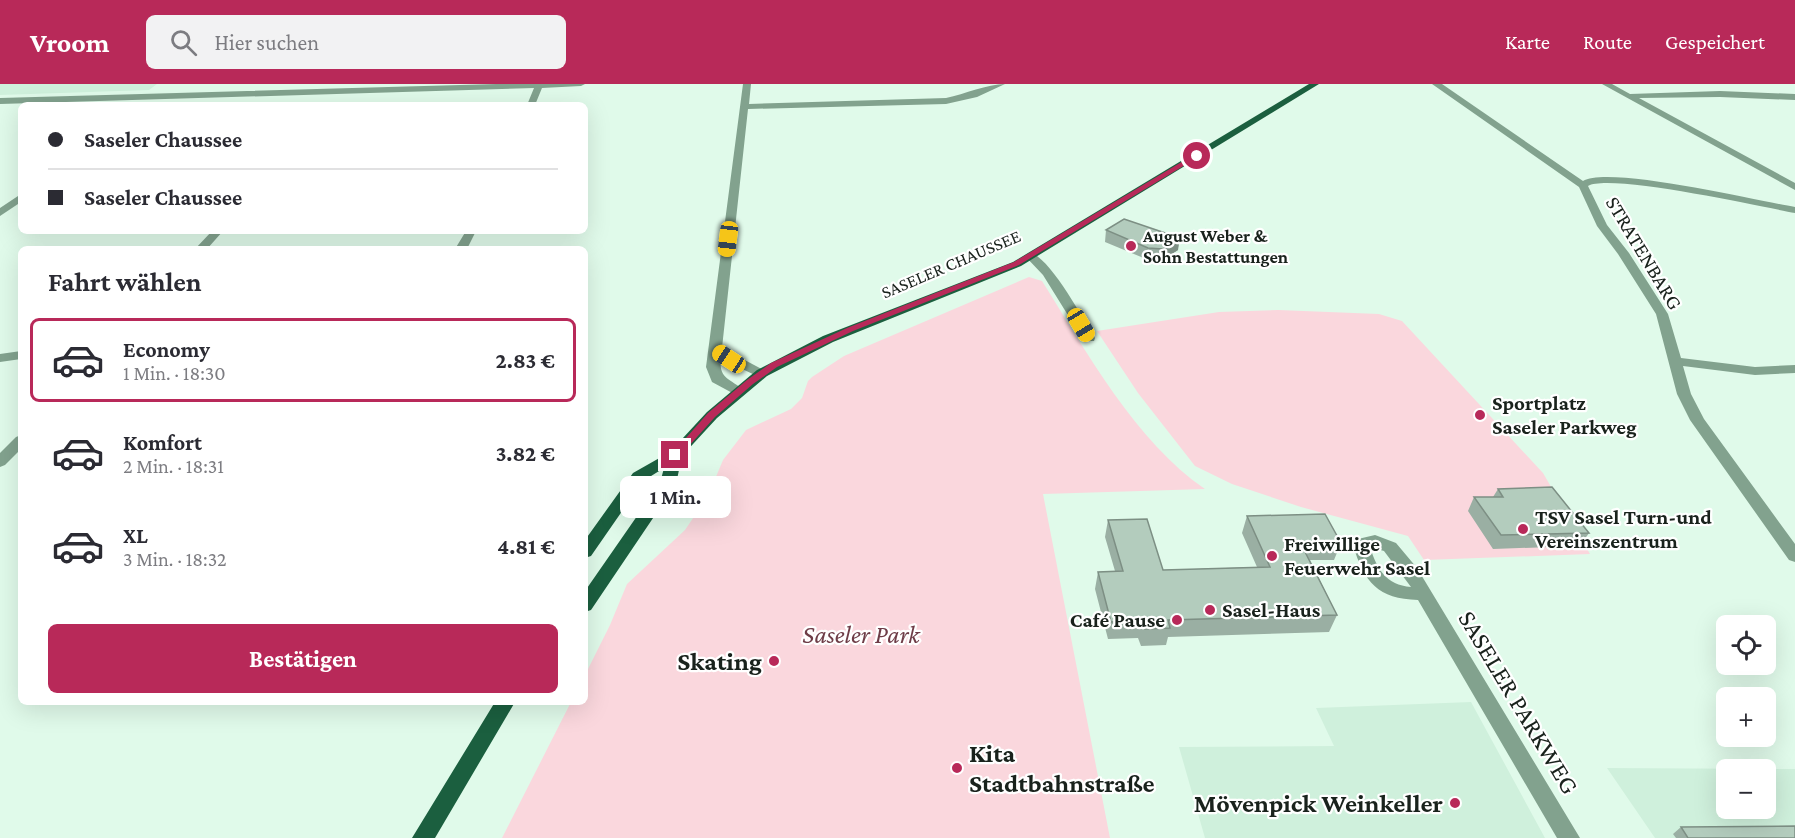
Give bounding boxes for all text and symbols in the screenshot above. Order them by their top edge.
search box [146,15,566,69]
icon: search [167,26,200,59]
text: Vroom [30,27,110,58]
text: Hier suchen [215,30,319,55]
text: Karte [1505,30,1550,54]
text: Route [1583,30,1632,54]
text: Gespeichert [1665,30,1765,54]
text: Saseler Chaussee [84,127,242,152]
route start [1183,142,1210,169]
text: Saseler Chaussee [84,185,242,210]
street label: STRATENBARG [1601,192,1687,314]
car [717,220,739,258]
street label: SASELER CHAUSSEE [878,226,1024,302]
place label: August Weber & Sohn Bestattungen [1142,226,1289,267]
marker: August Weber & Sohn Bestattungen [1124,239,1138,253]
text: Fahrt wählen [48,267,201,297]
car [1064,305,1098,345]
icon: car [51,333,105,387]
text: Economy [123,337,210,362]
car [709,342,749,376]
text: 2.83 € [496,348,555,373]
text: 1 Min. · 18:30 [123,362,226,384]
place label: Sportplatz Saseler Parkweg [1492,391,1637,439]
marker: Sportplatz Saseler Parkweg [1473,408,1487,422]
icon: car [51,426,105,480]
text: Komfort [123,430,202,455]
text: 3.82 € [496,441,555,466]
route end [661,441,688,468]
text: 2 Min. · 18:31 [123,455,224,477]
callout: 1 Min. [620,476,730,518]
text: 1 Min. [650,486,701,508]
place label: TSV Sasel Turn-und Vereinszentrum [1534,505,1712,553]
icon: car [51,519,105,573]
marker: TSV Sasel Turn-und Vereinszentrum [1516,522,1530,536]
text: XL [123,523,148,548]
place label: Freiwillige Feuerwehr Sasel [1284,532,1430,580]
text: 4.81 € [497,534,555,559]
text: 3 Min. · 18:32 [123,548,227,570]
marker: Freiwillige Feuerwehr Sasel [1265,549,1279,563]
place label: Sasel-Haus [1222,598,1321,622]
marker: Sasel-Haus [1203,603,1217,617]
street label: SASELER PARKWEG [1452,605,1585,799]
place label: Café Pause [1070,608,1165,632]
marker: Café Pause [1170,613,1184,627]
map controls [1716,615,1776,819]
button: locate [1716,615,1776,675]
park label: Saseler Park [802,620,921,649]
button: Bestätigen [48,624,558,693]
place label: Skating [677,647,762,676]
marker: Skating [767,654,781,668]
button: + [1716,687,1776,747]
place label: Kita Stadtbahnstraße [969,739,1155,798]
button: − [1716,759,1776,819]
marker: Kita Stadtbahnstraße [950,761,964,775]
place label: Mövenpick Weinkeller [1194,789,1444,818]
marker: Mövenpick Weinkeller [1448,796,1462,810]

